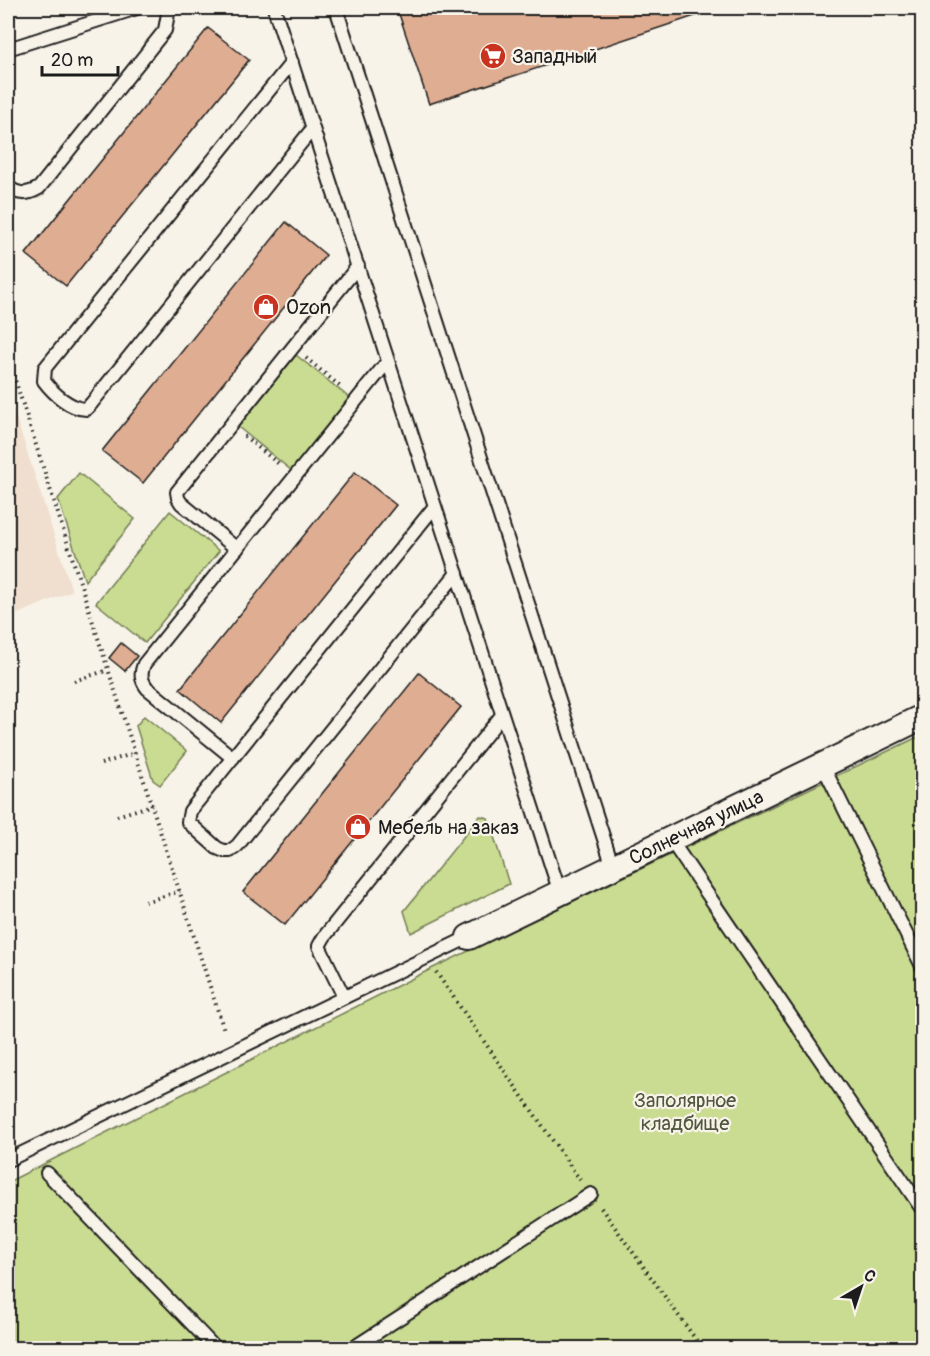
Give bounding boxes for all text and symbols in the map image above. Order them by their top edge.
scale bar [42,39,118,77]
supermarket icon: Западный [478,41,508,71]
place label: Западный [512,44,597,69]
text: 20 m [51,49,93,72]
shop icon: Ozon [251,292,281,322]
place label: Ozon [286,295,331,320]
street label: Солнечная улица [625,784,767,871]
shop icon: Мебель на заказ [343,812,373,842]
place label: Мебель на заказ [378,815,519,840]
park label: Заполярное кладбище [634,1088,736,1136]
north arrow [831,1257,891,1317]
text: С [860,1265,880,1287]

